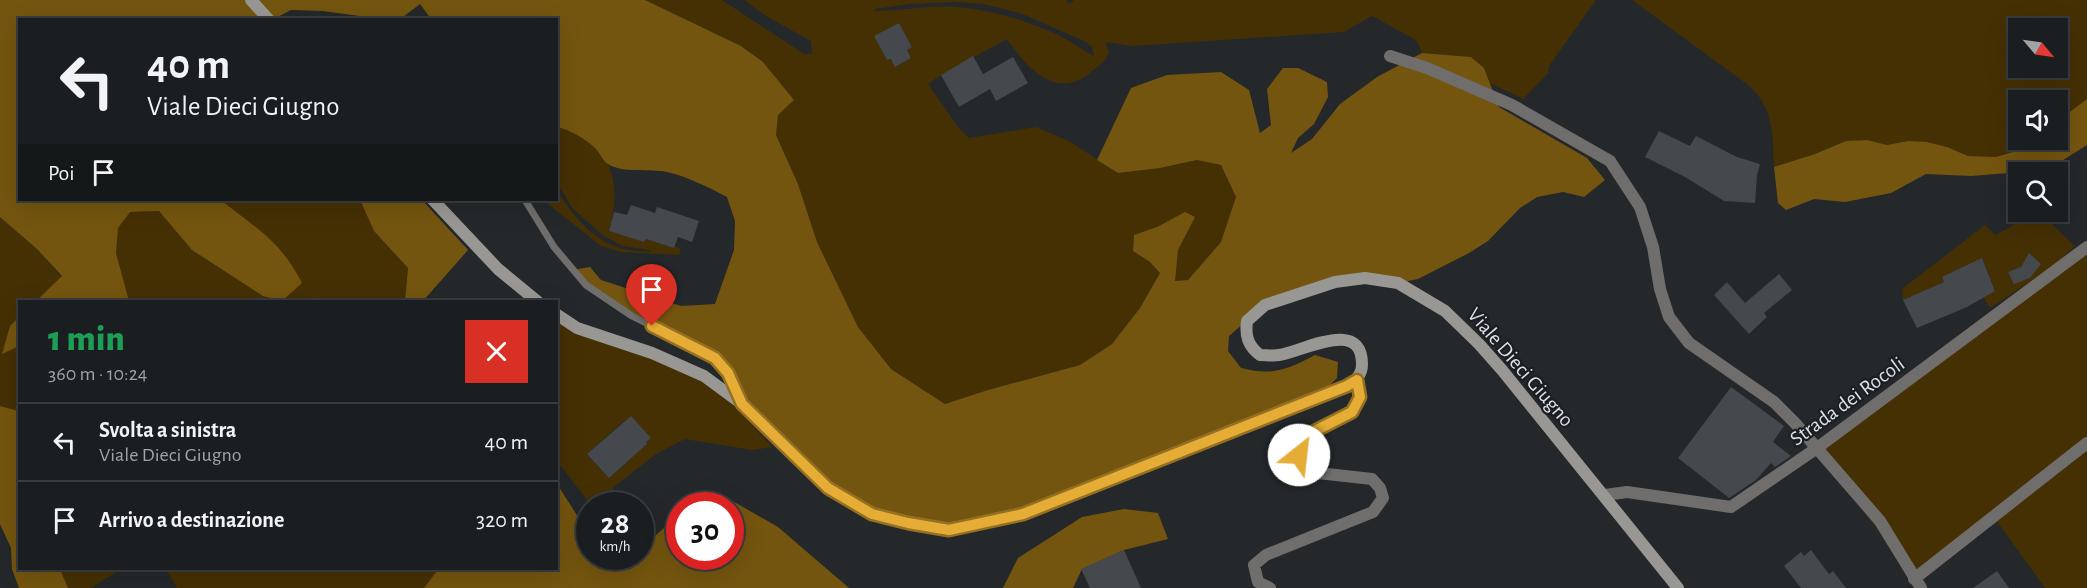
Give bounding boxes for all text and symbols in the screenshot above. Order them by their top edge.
north arrow [2008,18,2068,78]
map controls [2008,18,2068,222]
icon: left [48,42,126,120]
text: 40 m [147,44,230,86]
button: sound [2008,90,2068,150]
text: Viale Dieci Giugno [147,93,339,120]
icon: arrive [87,156,120,189]
text: Poi [48,162,75,184]
button: search [2008,162,2068,222]
pin [626,264,677,326]
icon: arrive [635,273,668,306]
street label: Viale Dieci Giugno [1464,304,1578,431]
button: close [465,320,528,383]
text: 1 min [48,321,125,357]
street label: Strada dei Rocoli [1786,353,1908,450]
text: 360 m · 10:24 [48,364,147,384]
text: Svolta a sinistra [99,419,236,441]
position arrow [1267,423,1331,487]
icon: left [48,426,81,459]
text: 40 m [485,431,528,453]
text: Viale Dieci Giugno [99,445,242,465]
speed limit sign: 30 [666,492,744,570]
icon: arrive [48,504,81,537]
text: Arrivo a destinazione [99,509,284,531]
text: 320 m [476,509,528,531]
text: 28 [601,509,629,539]
text: km/h [600,539,630,554]

